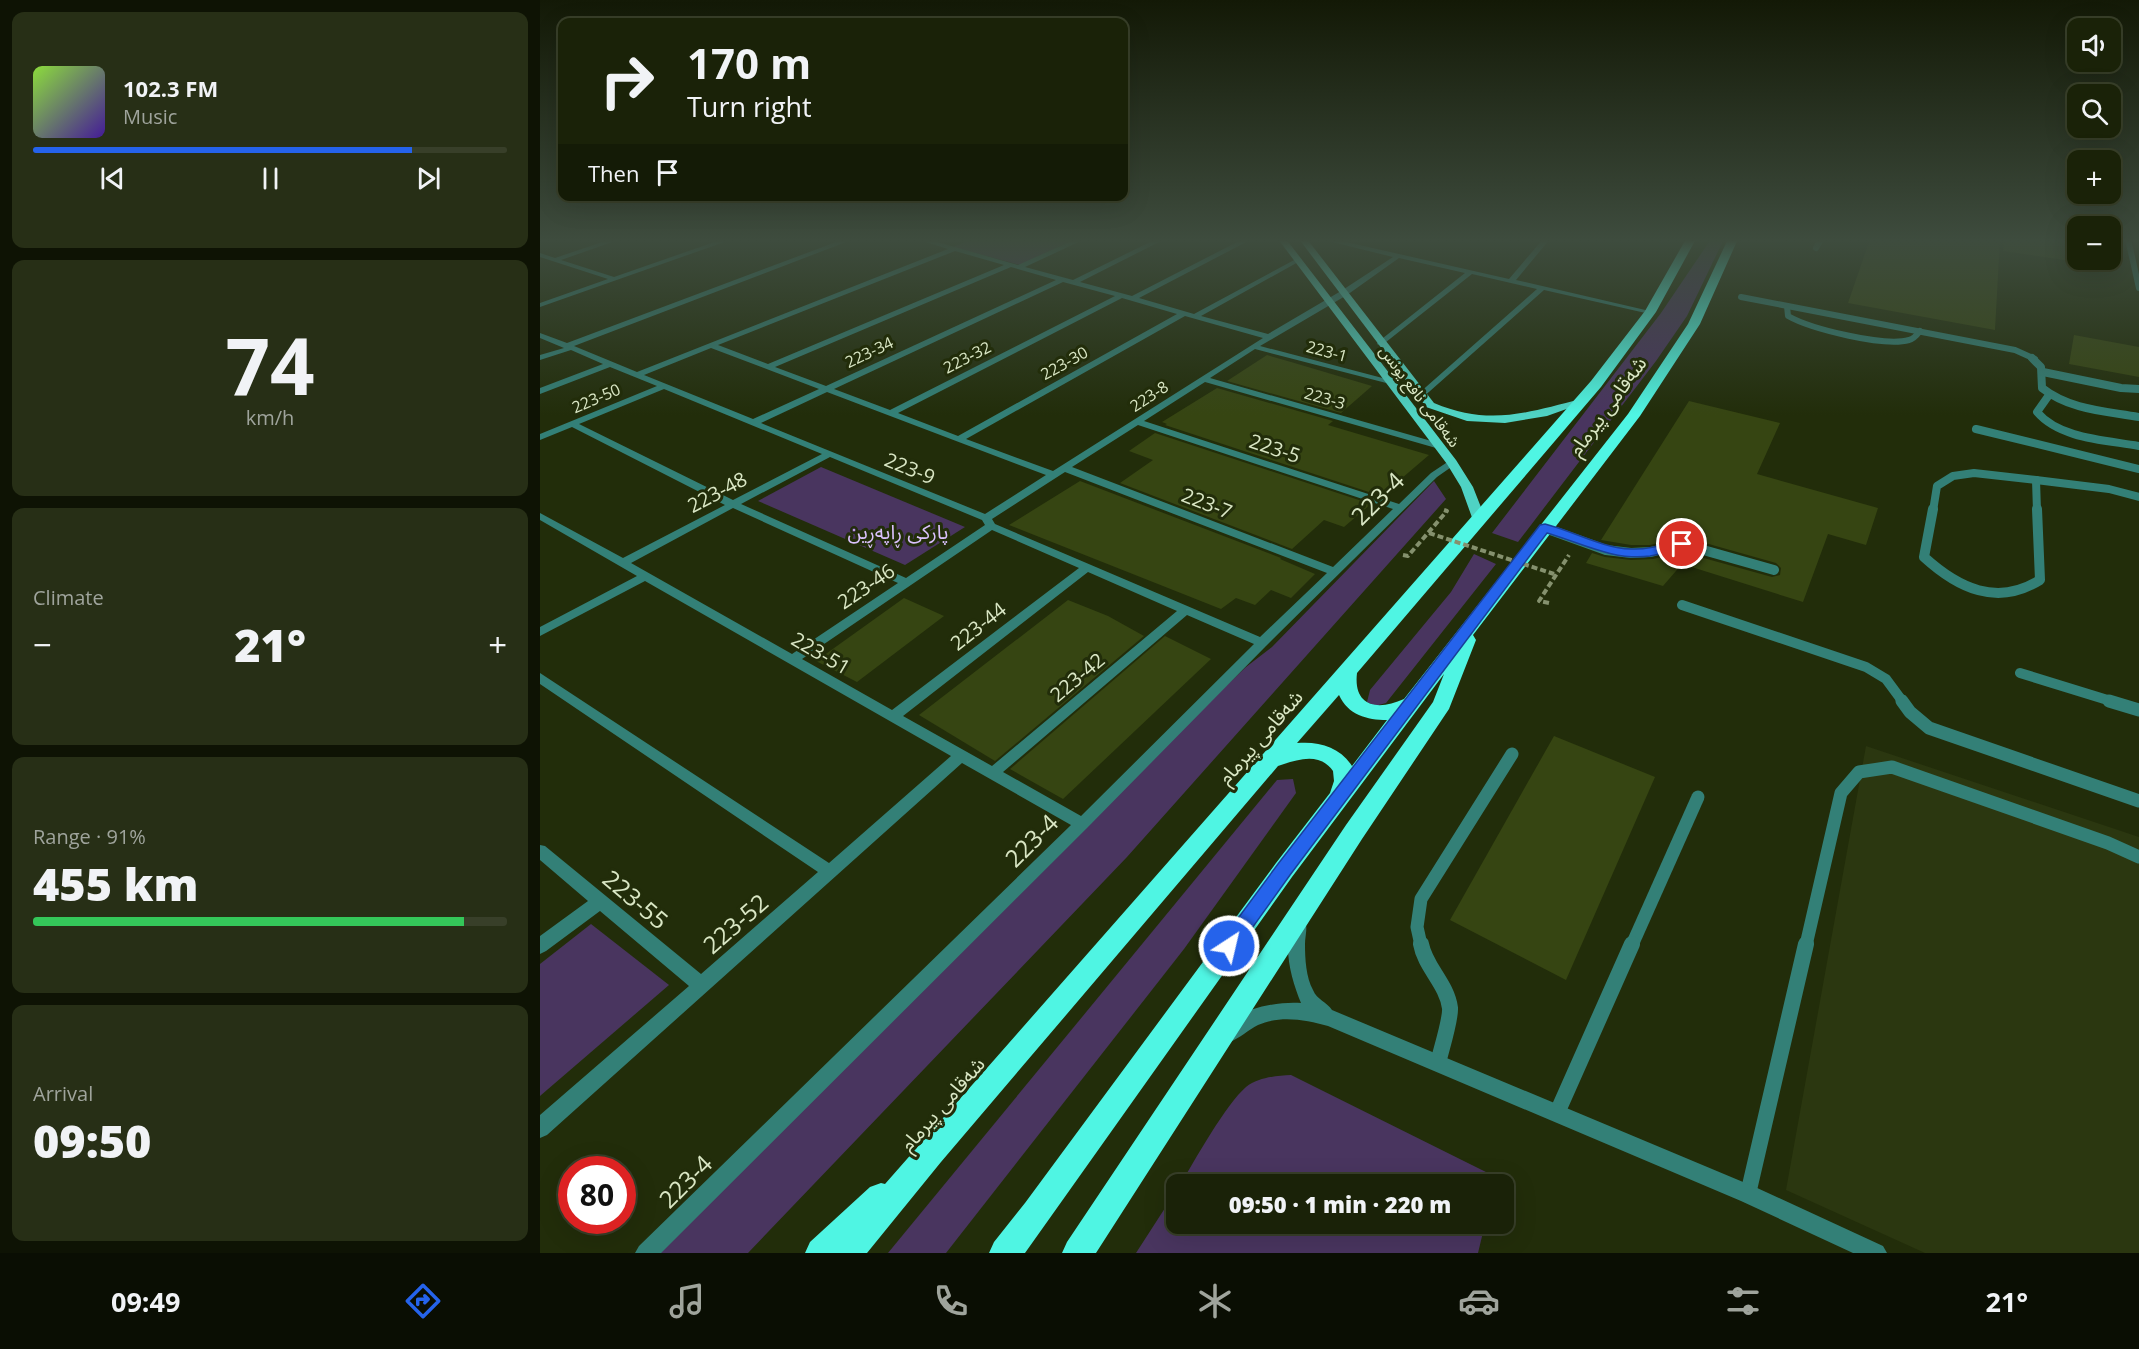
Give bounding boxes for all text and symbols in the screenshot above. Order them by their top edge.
map controls [2067,18,2121,270]
button: sound [2067,18,2121,72]
text: 170 m [687,34,811,91]
icon: right [588,42,666,120]
text: 102.3 FM [123,73,218,103]
button: search [2067,84,2121,138]
text: Turn right [687,88,812,125]
text: Music [123,103,177,130]
button: + [2067,150,2121,204]
icon: arrive [651,156,684,189]
text: Then [588,158,639,188]
icon: previous [96,162,129,195]
icon: pause [254,162,287,195]
icon: next [412,162,445,195]
button: − [2067,216,2121,270]
text: 74 [225,312,315,418]
street label: 223-34 [841,331,897,373]
street label: 223-1 [1304,335,1350,367]
street label: 223-32 [939,336,995,378]
street label: 223-30 [1036,341,1092,385]
street label: شەقامی نافع یونس [1373,341,1466,453]
street label: شەقامی پیرمام [1562,351,1654,462]
street label: 223-8 [1126,375,1172,417]
street label: 223-50 [568,378,624,418]
street label: 223-3 [1302,382,1348,414]
text: km/h [246,404,294,431]
street label: 223-5 [1246,427,1304,469]
street label: 223-9 [881,446,939,490]
street label: 223-4 [1343,464,1411,532]
street label: 223-48 [683,465,751,519]
street label: 223-7 [1178,481,1236,525]
park label: پارکی ڕاپەڕین [847,518,949,549]
pin [1656,518,1707,569]
icon: arrive [1665,527,1698,560]
street label: 223-46 [832,557,900,615]
text: Climate [33,584,104,611]
street label: 223-44 [945,595,1012,656]
text: 21° [234,614,306,675]
text: − [33,622,52,667]
text: + [488,622,507,667]
street label: 223-51 [787,625,855,681]
street label: 223-42 [1044,646,1110,708]
street label: شەقامی پیرمام [1211,684,1310,791]
street label: 223-4 [997,806,1065,874]
text: Range · 91% [33,823,146,850]
text: 455 km [33,853,198,914]
street label: 223-55 [596,862,676,936]
street label: 223-52 [695,886,775,960]
position arrow [1197,914,1261,978]
street label: شەقامی پیرمام [893,1051,992,1158]
text: Arrival [33,1080,93,1107]
text: 09:50 [33,1110,151,1171]
street label: 223-4 [651,1147,719,1215]
speed limit sign: 80 [558,1156,636,1234]
text: 09:50 · 1 min · 220 m [1229,1189,1451,1219]
icon: directions [402,1280,444,1322]
icon: music [666,1280,708,1322]
icon: phone [930,1280,972,1322]
icon: climate [1194,1280,1236,1322]
icon: car [1458,1280,1500,1322]
icon: filters [1722,1280,1764,1322]
text: 09:49 [111,1283,180,1320]
text: 21° [1986,1283,2028,1320]

